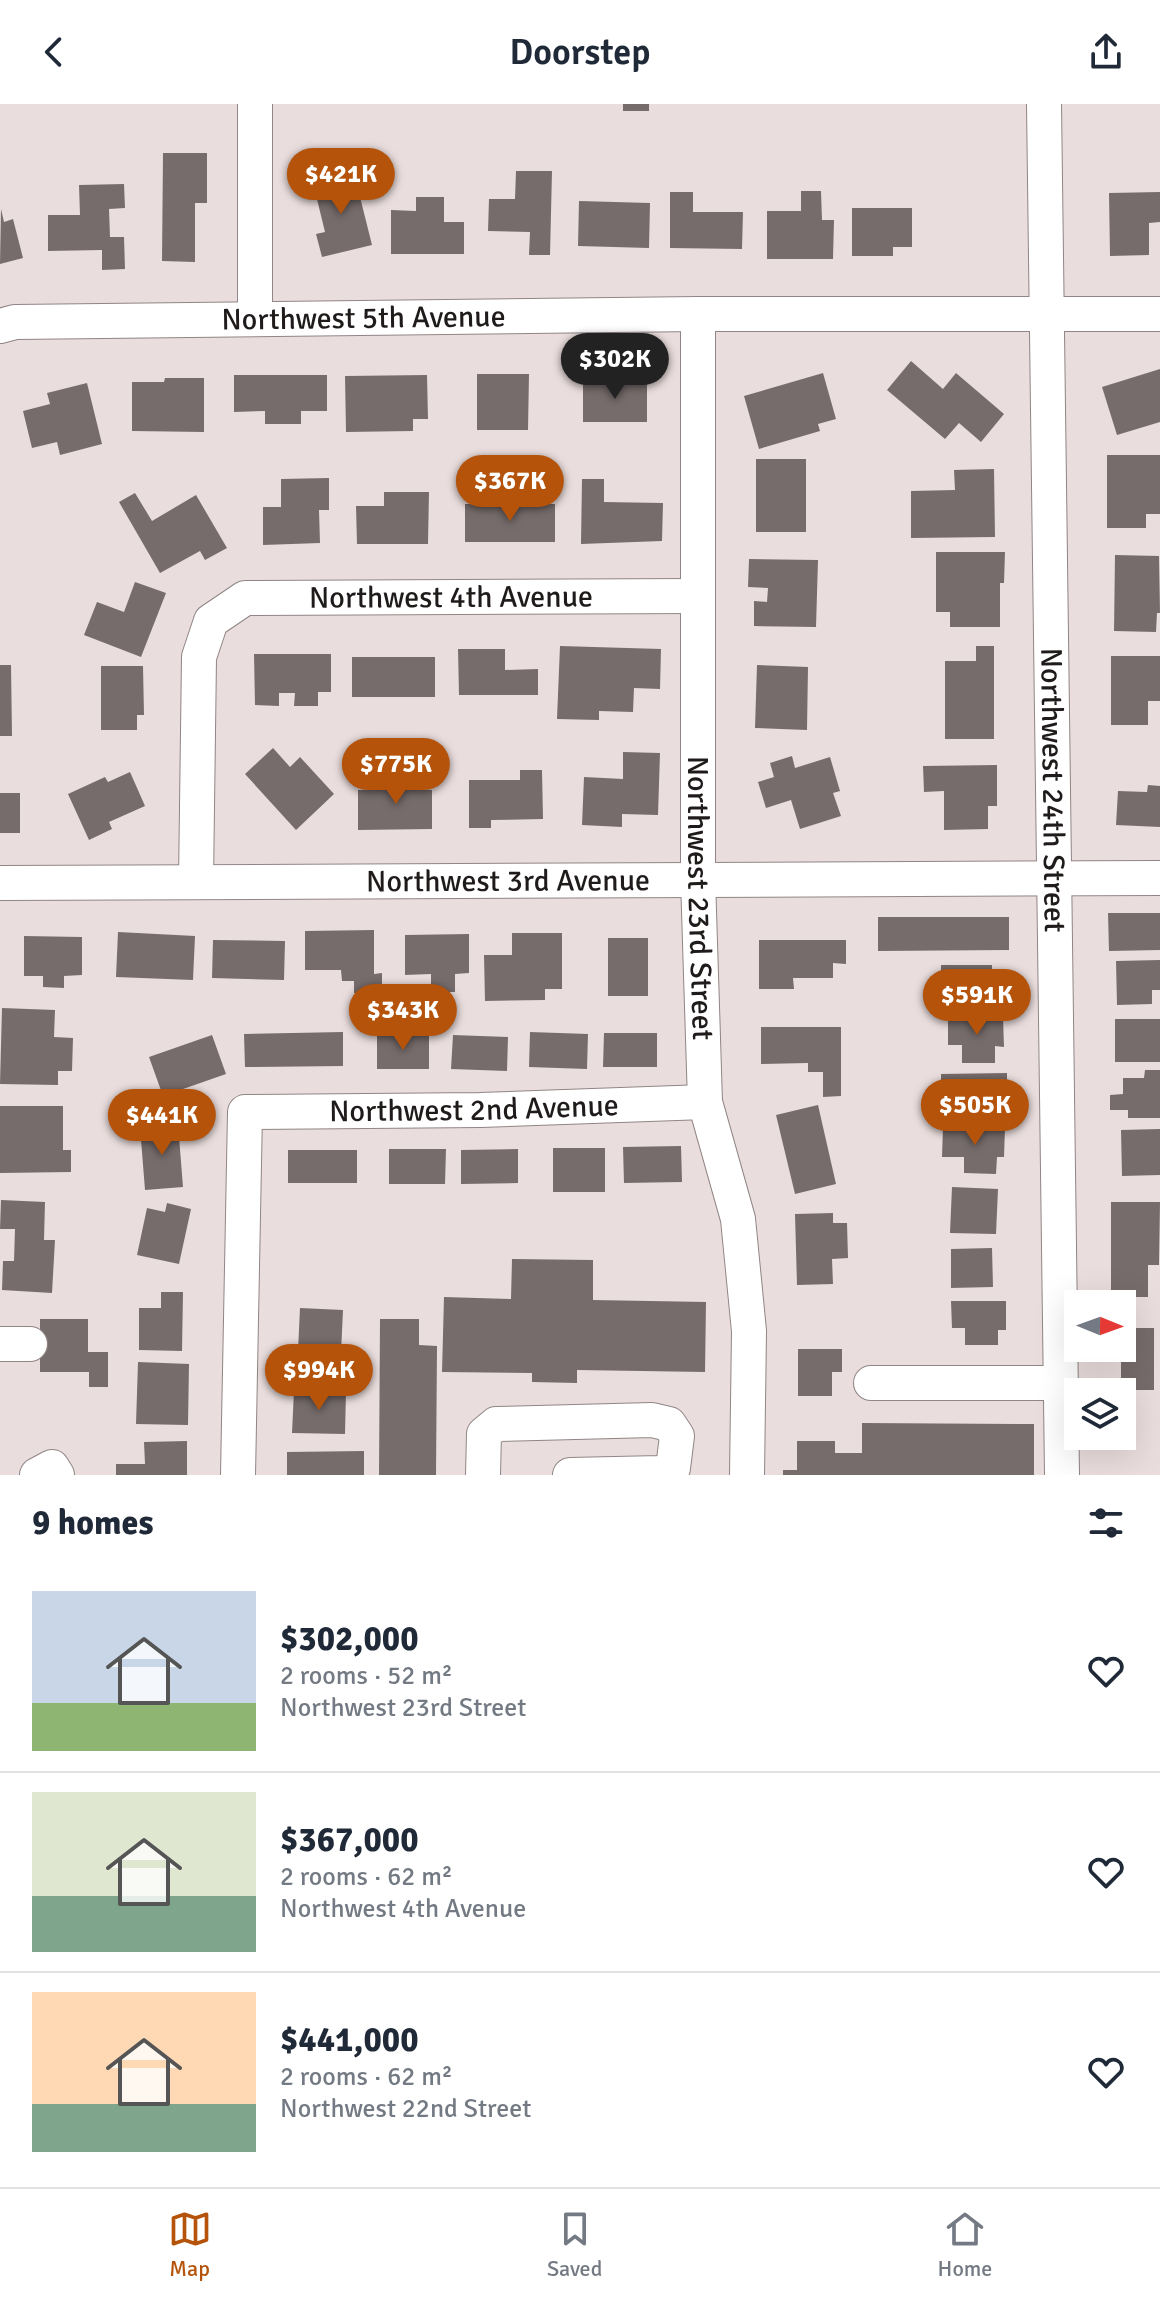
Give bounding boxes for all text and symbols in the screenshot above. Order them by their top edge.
icon: back [32,30,76,74]
text: Doorstep [510,30,650,75]
icon: share [1084,30,1128,74]
pin: $421K [285,148,397,216]
text: $421K [305,158,377,190]
street label: Northwest 5th Avenue [221,298,506,339]
pin: $302K [559,333,671,401]
text: $302K [579,343,651,375]
pin: $367K [454,455,566,523]
text: $367K [474,465,546,497]
street label: Northwest 4th Avenue [309,578,593,617]
street label: Northwest 24th Street [1032,647,1073,933]
pin: $775K [340,738,452,806]
text: $775K [360,748,432,780]
street label: Northwest 23rd Street [679,756,721,1041]
street label: Northwest 3rd Avenue [366,862,650,900]
pin: $591K [921,969,1033,1037]
text: $591K [941,979,1013,1011]
pin: $343K [347,984,459,1052]
text: $343K [367,994,439,1026]
pin: $505K [919,1079,1031,1147]
street label: Northwest 2nd Avenue [329,1087,619,1130]
pin: $441K [106,1089,218,1157]
text: $505K [939,1089,1011,1121]
text: $441K [126,1099,198,1131]
north arrow [1064,1290,1136,1362]
map controls [1064,1290,1136,1450]
pin: $994K [263,1344,375,1412]
text: $994K [283,1354,355,1386]
button: layers [1064,1378,1136,1450]
icon: filters [1084,1501,1128,1545]
text: 9 homes [32,1502,153,1544]
text: $302,000 [280,1618,419,1660]
icon: home [96,1623,192,1719]
icon: heart [1084,1649,1128,1693]
text: 2 rooms · 52 m² [280,1660,453,1692]
text: Northwest 23rd Street [280,1692,526,1724]
text: $367,000 [280,1819,419,1861]
icon: home [96,1824,192,1920]
icon: heart [1084,1850,1128,1894]
text: 2 rooms · 62 m² [280,1861,453,1893]
text: Northwest 4th Avenue [280,1893,526,1925]
text: $441,000 [280,2019,419,2061]
icon: home [96,2024,192,2120]
icon: heart [1084,2050,1128,2094]
text: 2 rooms · 62 m² [280,2061,453,2093]
text: Northwest 22nd Street [280,2093,531,2125]
tab: Map [168,2207,212,2282]
tab: Saved [547,2207,602,2282]
tab: Home [938,2207,992,2282]

